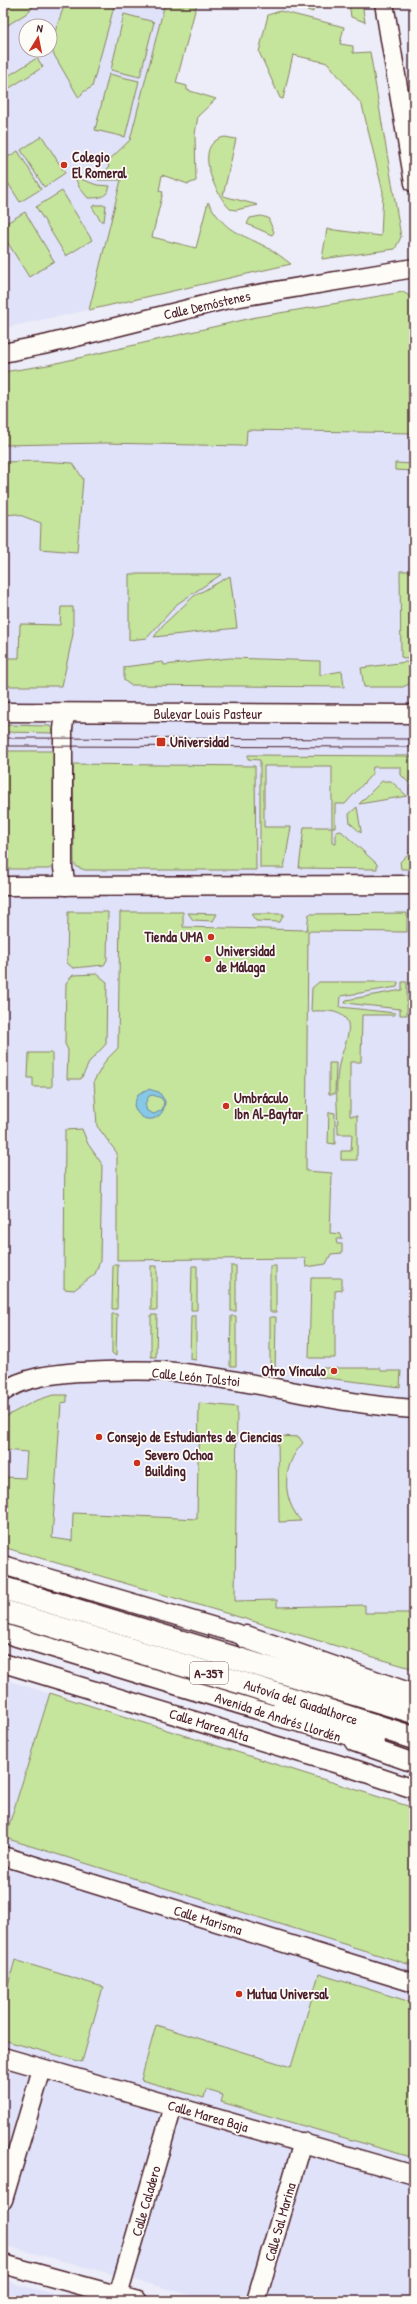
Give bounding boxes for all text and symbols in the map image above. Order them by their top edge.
north arrow [18,18,58,58]
text: N [36,21,44,36]
place label: Colegio El Romeral [72,147,127,182]
marker: Colegio El Romeral [59,160,69,170]
street label: Calle Demóstenes [162,285,252,324]
street label: Bulevar Louis Pasteur [154,704,263,723]
place label: Universidad [170,732,229,751]
marker: Universidad [155,736,167,748]
place label: Tienda UMA [143,927,203,946]
marker: Tienda UMA [206,932,216,942]
place label: Universidad de Málaga [216,941,275,978]
marker: Universidad de Málaga [203,954,213,964]
place label: Umbráculo Ibn Al-Baytar [234,1088,304,1125]
marker: Umbráculo Ibn Al-Baytar [221,1101,231,1111]
place label: Otro Vínculo [261,1361,326,1380]
street label: Calle León Tolstoi [151,1362,241,1391]
marker: Otro Vínculo [329,1366,339,1376]
place label: Consejo de Estudiantes de Ciencias [107,1427,282,1447]
marker: Consejo de Estudiantes de Ciencias [94,1432,104,1442]
place label: Severo Ochoa Building [145,1445,213,1482]
marker: Severo Ochoa Building [132,1458,142,1468]
road number: A-357 [190,1662,228,1684]
street label: Autovía del Guadalhorce [242,1674,361,1729]
street label: Avenida de Andrés Llordén [213,1687,344,1746]
street label: Calle Marea Alta [167,1703,252,1746]
street label: Calle Marisma [172,1900,245,1939]
place label: Mutua Universal [247,1984,329,2003]
marker: Mutua Universal [234,1989,244,1999]
street label: Calle Marea Baja [165,2095,251,2137]
street label: Calle Caladero [126,2163,165,2238]
street label: Calle Sal Marina [259,2180,300,2263]

